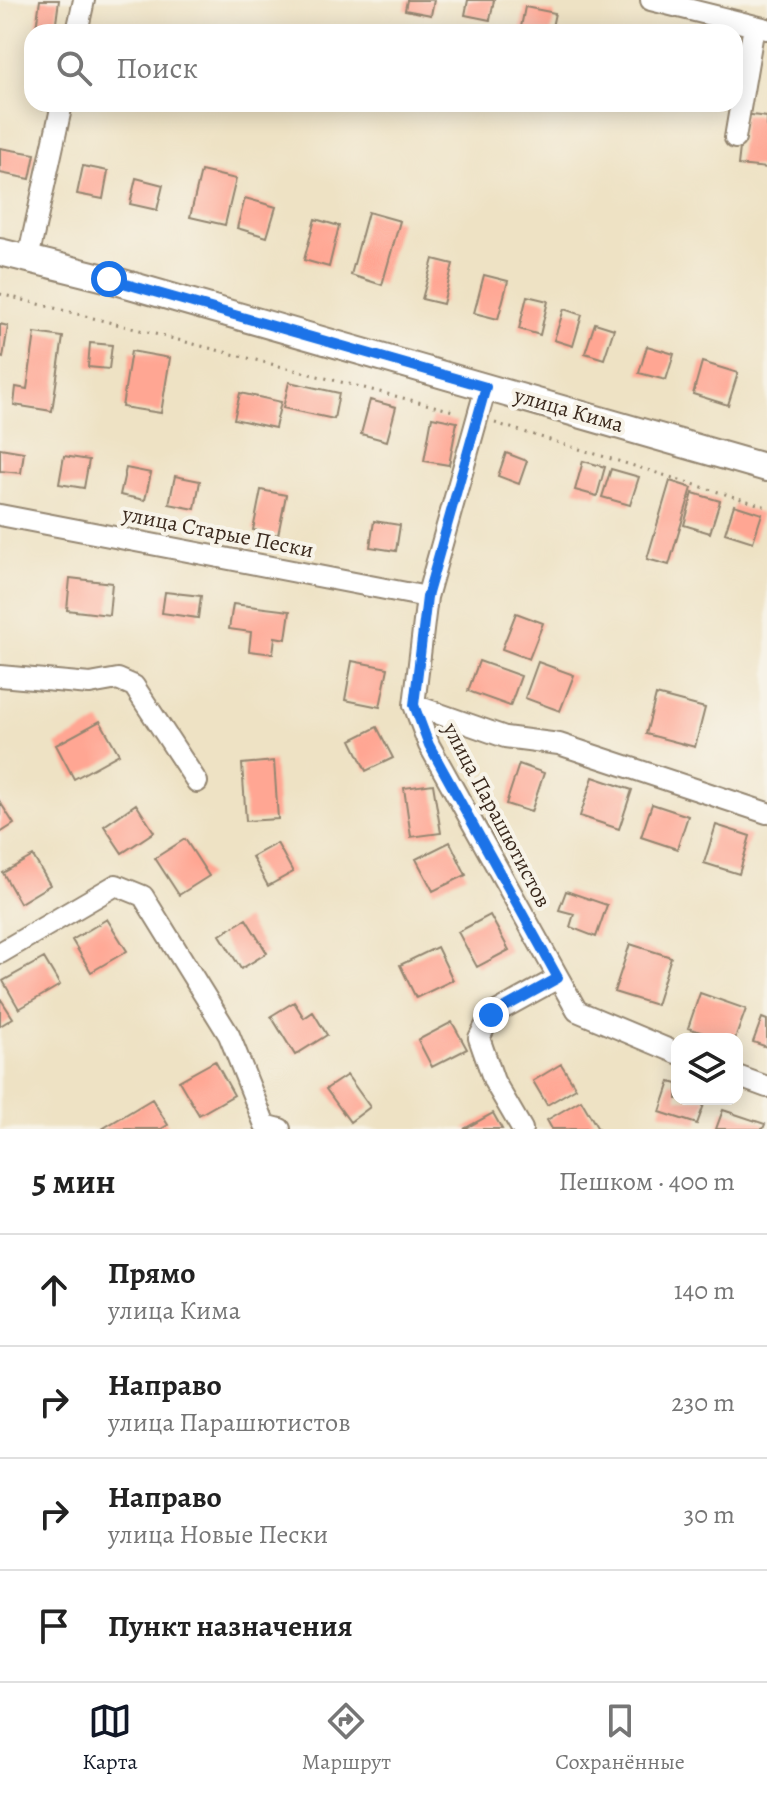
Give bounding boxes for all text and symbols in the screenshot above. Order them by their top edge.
search box [24,24,743,112]
icon: search [52,46,96,90]
text: Поиск [116,48,198,88]
route start [91,261,127,297]
street label: улица Кима [510,380,628,440]
street label: улица Старые Пески [119,499,316,565]
street label: улица Парашютистов [435,716,558,913]
route end [473,997,509,1033]
map controls [671,1033,743,1105]
button: layers [671,1033,743,1105]
text: 5 мин [32,1158,116,1205]
text: Пешком · 400 m [559,1164,735,1199]
text: Прямо [108,1253,195,1293]
icon: ahead [32,1268,76,1312]
text: 140 m [674,1273,735,1308]
text: улица Кима [108,1293,241,1328]
text: Направо [108,1365,222,1405]
icon: right [32,1380,76,1424]
text: 230 m [671,1385,735,1420]
text: улица Парашютистов [108,1405,351,1440]
text: Направо [108,1477,222,1517]
icon: right [32,1492,76,1536]
text: 30 m [684,1497,735,1532]
text: улица Новые Пески [108,1517,328,1552]
icon: arrive [32,1604,76,1648]
text: Пункт назначения [108,1606,353,1646]
tab: Карта [82,1699,138,1777]
tab: Маршрут [302,1699,391,1777]
tab: Сохранённые [555,1699,685,1777]

